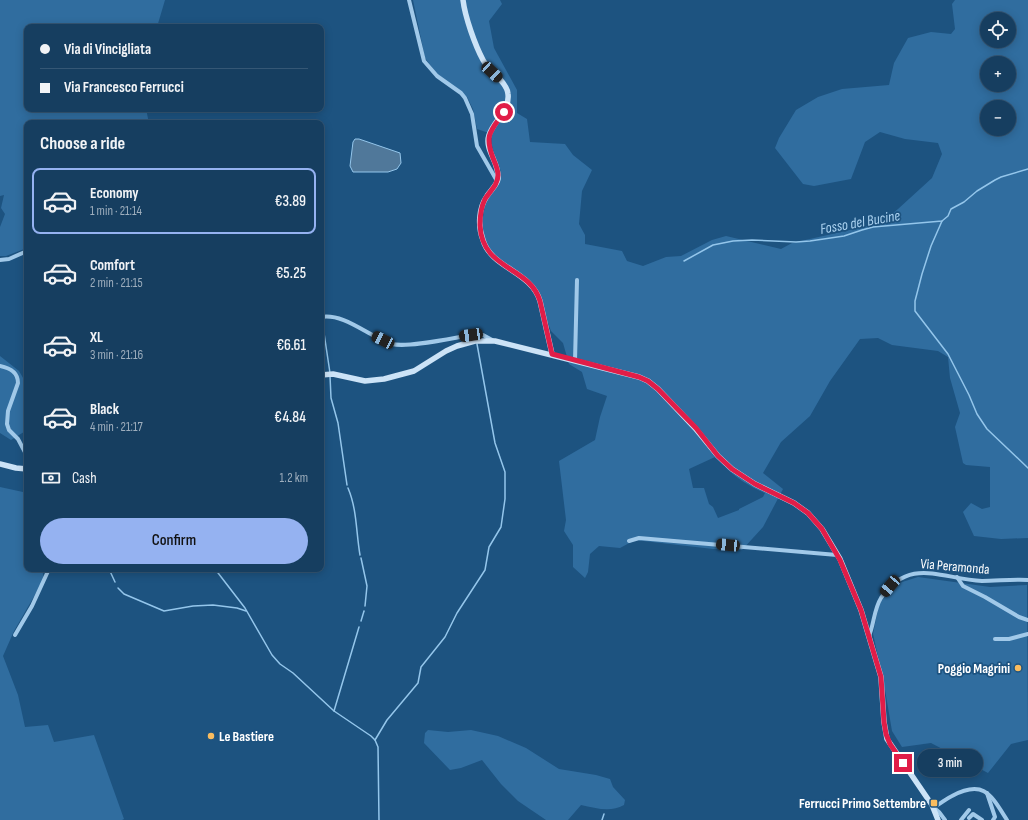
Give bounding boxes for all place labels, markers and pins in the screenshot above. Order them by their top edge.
place label: Poggio Magrini [938,660,1010,677]
marker: Poggio Magrini [1013,663,1023,673]
place label: Le Bastiere [219,728,274,745]
marker: Le Bastiere [206,731,216,741]
place label: Ferrucci Primo Settembre [799,795,926,812]
marker: Ferrucci Primo Settembre [929,798,939,808]

